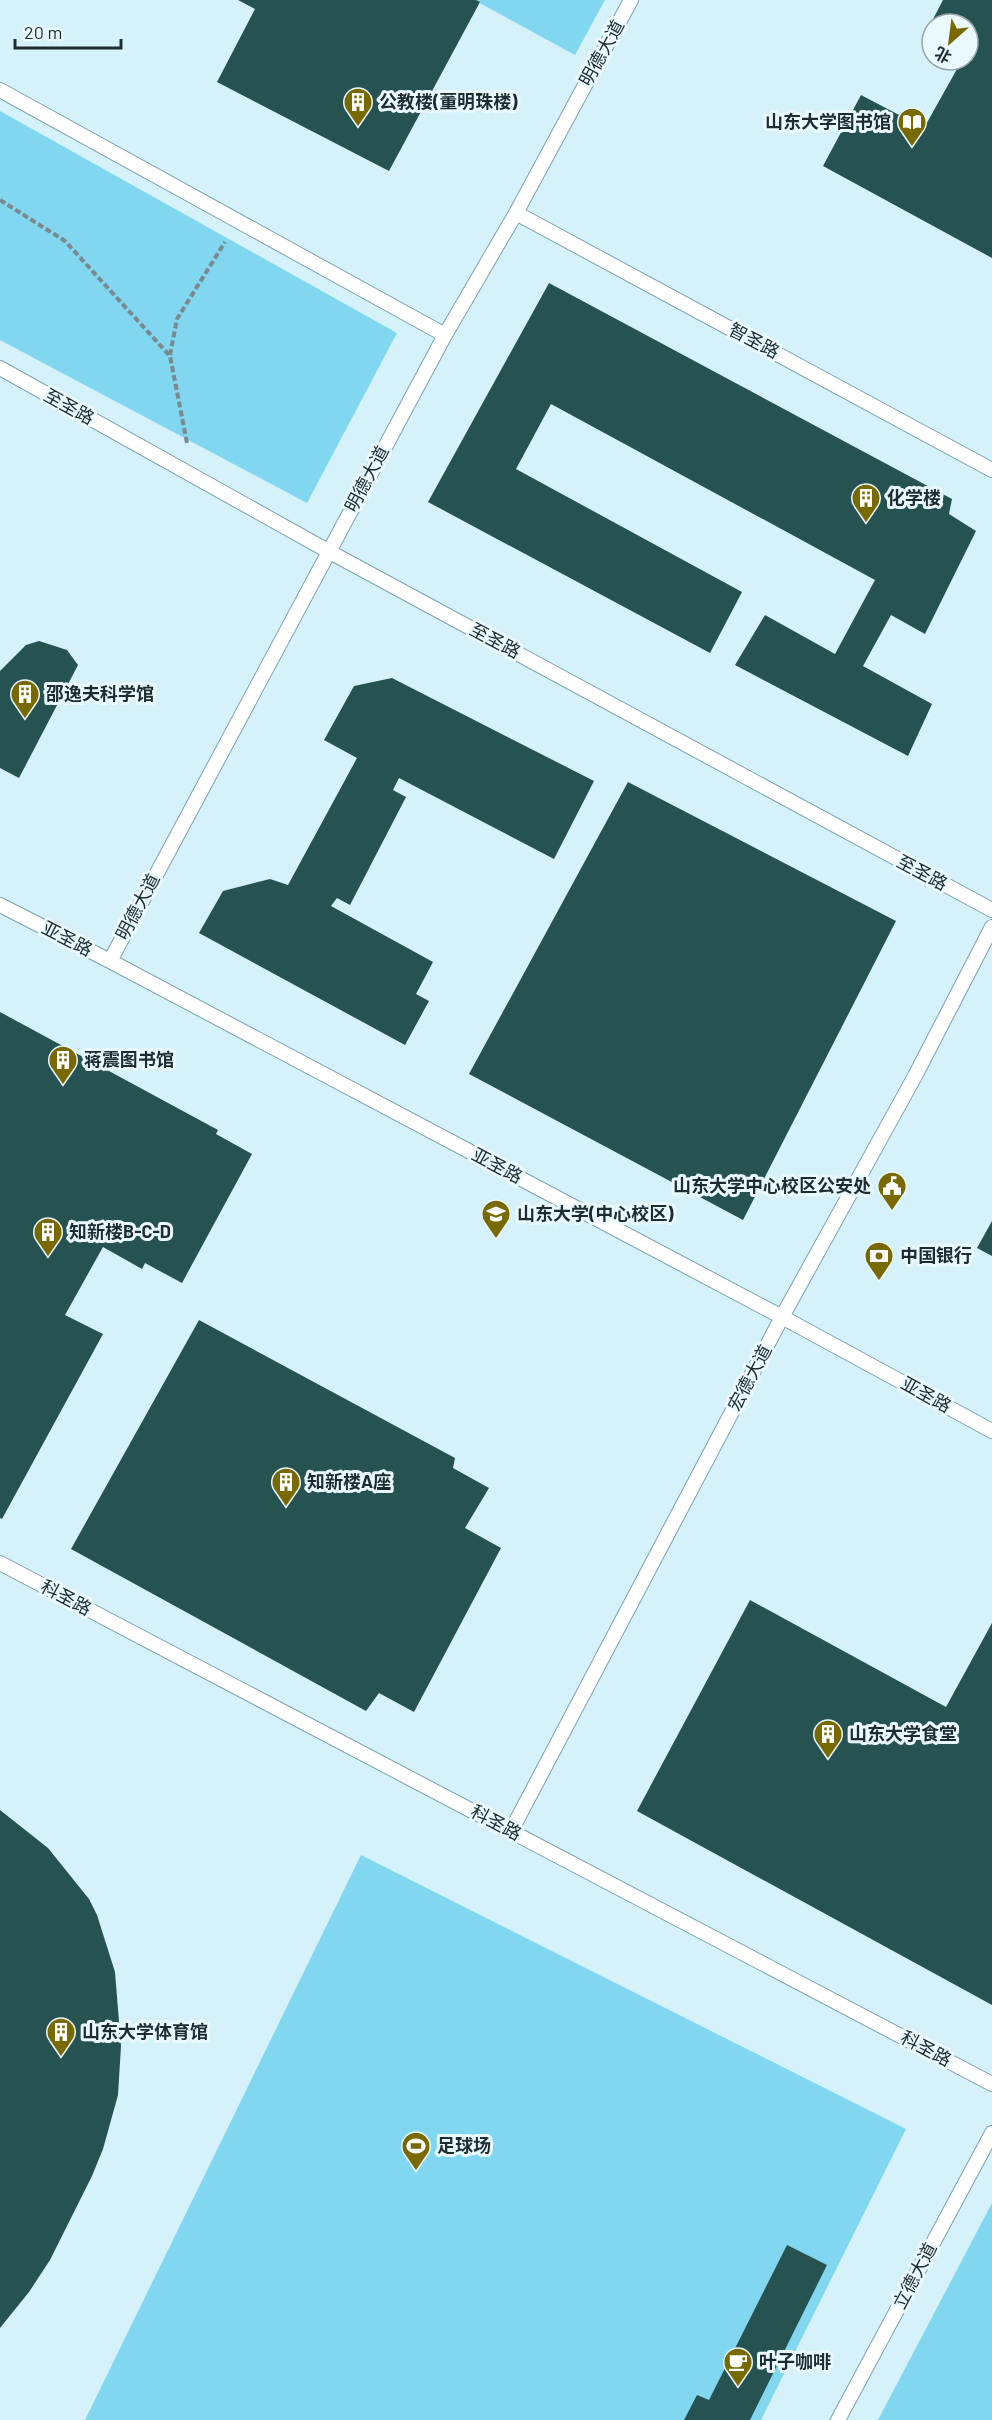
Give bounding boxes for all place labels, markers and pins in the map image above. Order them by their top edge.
building icon: 公教楼(董明珠楼) [342,86,374,128]
place label: 公教楼(董明珠楼) [379,90,518,112]
library icon: 山东大学图书馆 [896,106,928,148]
place label: 山东大学图书馆 [765,110,891,132]
building icon: 化学楼 [850,482,882,524]
place label: 化学楼 [887,486,941,508]
building icon: 邵逸夫科学馆 [9,678,41,720]
place label: 邵逸夫科学馆 [46,682,154,704]
building icon: 蒋震图书馆 [47,1044,79,1086]
place label: 蒋震图书馆 [84,1048,174,1070]
public building icon: 山东大学中心校区公安处 [876,1170,908,1212]
place label: 山东大学中心校区公安处 [673,1174,871,1196]
school or university icon: 山东大学(中心校区) [480,1198,512,1240]
place label: 山东大学(中心校区) [517,1202,674,1224]
building icon: 知新楼B-C-D [32,1216,64,1258]
place label: 知新楼B-C-D [69,1220,171,1242]
bank icon: 中国银行 [863,1240,895,1282]
place label: 中国银行 [900,1244,972,1266]
building icon: 知新楼A座 [270,1466,302,1508]
place label: 知新楼A座 [307,1470,391,1492]
building icon: 山东大学食堂 [812,1718,844,1760]
place label: 山东大学食堂 [849,1722,957,1744]
building icon: 山东大学体育馆 [45,2016,77,2058]
place label: 山东大学体育馆 [82,2020,208,2042]
sports icon: 足球场 [400,2130,432,2172]
place label: 足球场 [437,2134,491,2156]
cafe icon: 叶子咖啡 [722,2346,754,2388]
place label: 叶子咖啡 [759,2350,831,2372]

